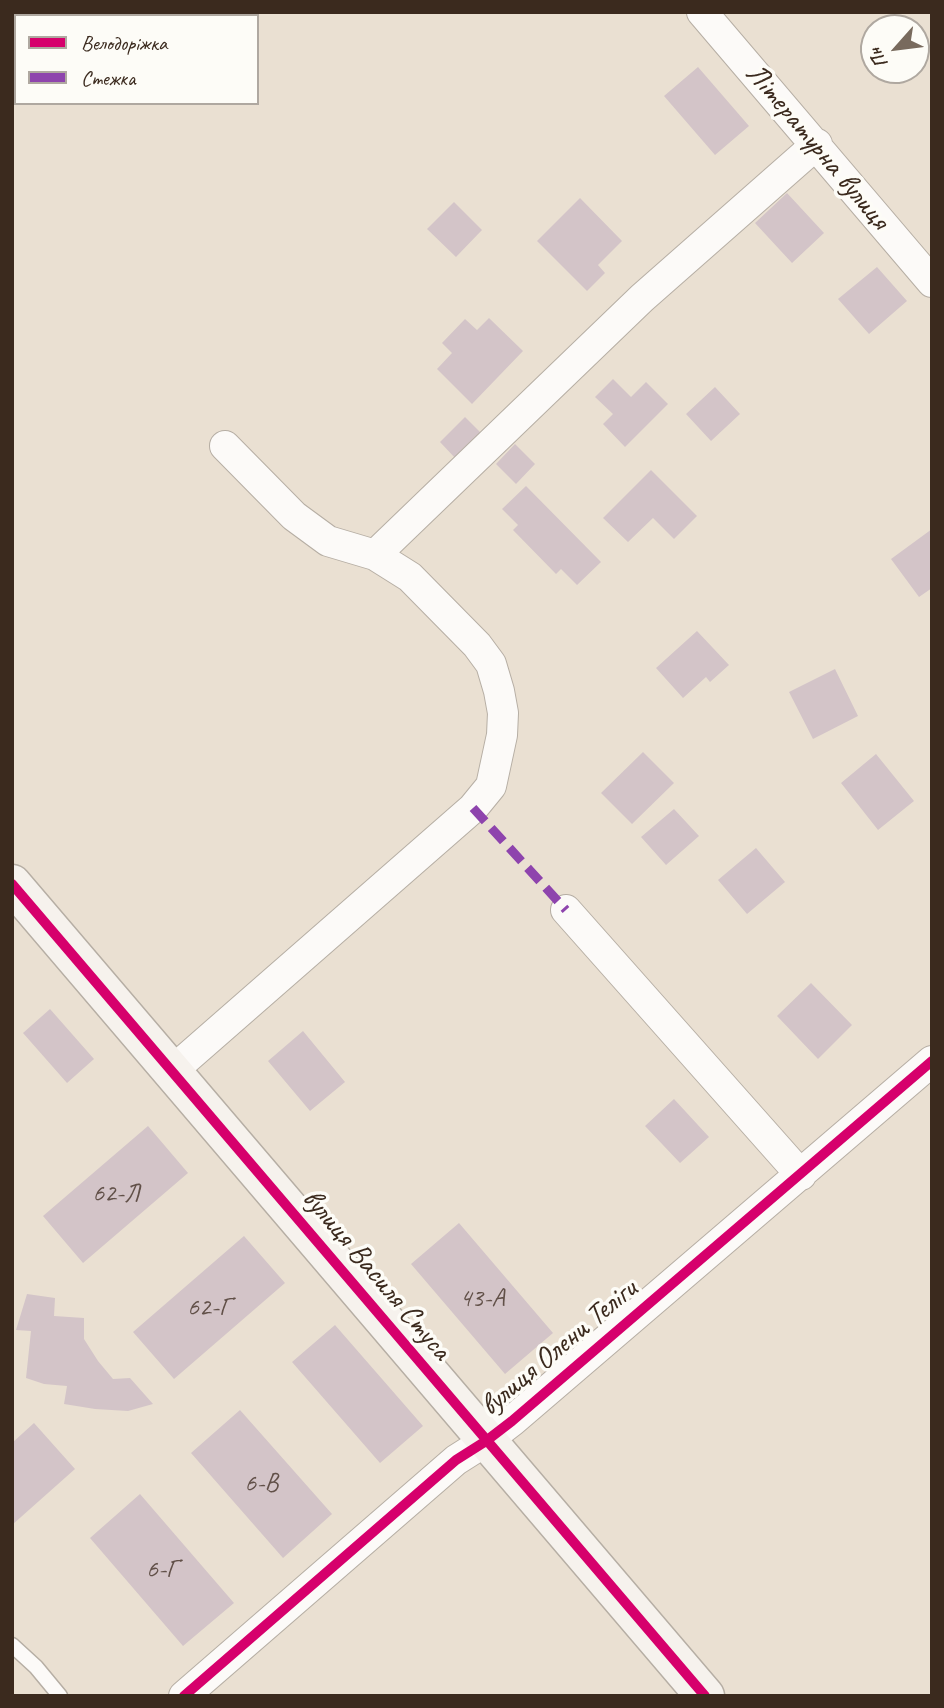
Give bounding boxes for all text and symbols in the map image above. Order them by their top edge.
legend [14,14,259,105]
north arrow [860,14,930,84]
text: Велодоріжка [81,30,167,56]
text: Пн [863,44,893,72]
street label: Літературна вулиця [737,57,897,237]
text: Стежка [81,65,135,91]
house number: 62-Л [92,1178,140,1210]
street label: вулиця Василя Стуса [294,1182,458,1368]
street label: вулиця Олени Теліги [473,1272,645,1424]
house number: 43-А [460,1283,504,1315]
house number: 62-Г [187,1292,231,1324]
house number: 6-В [244,1468,278,1500]
house number: 6-Г [146,1554,178,1586]

